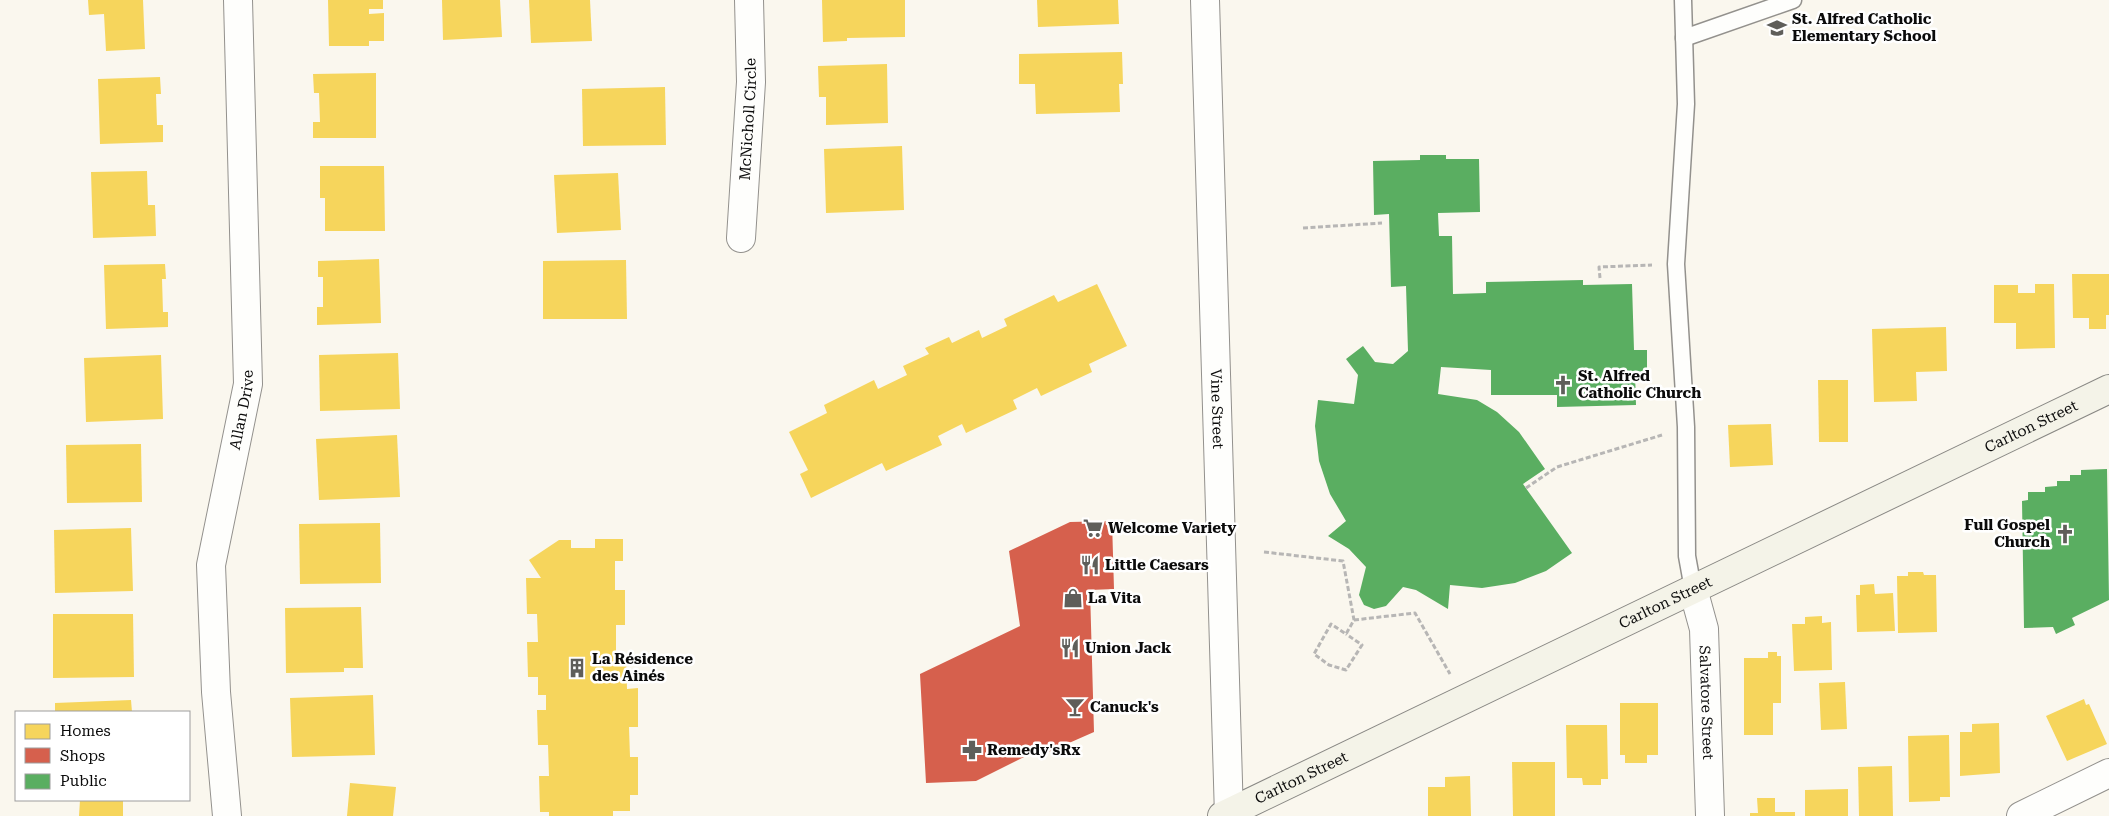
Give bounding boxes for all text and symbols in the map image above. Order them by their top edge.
place label: St. Alfred Catholic Elementary School [1792,10,1936,45]
school or university icon: St. Alfred Catholic Elementary School [1766,17,1788,39]
street label: McNicholl Circle [736,58,760,181]
place label: St. Alfred Catholic Church [1578,367,1701,402]
street label: Vine Street [1207,369,1227,450]
street label: Allan Drive [226,370,257,451]
church icon: St. Alfred Catholic Church [1552,374,1574,396]
street label: Carlton Street [1982,396,2081,456]
place label: Full Gospel Church [1964,516,2050,551]
supermarket icon: Welcome Variety [1082,517,1104,539]
place label: Welcome Variety [1108,519,1236,537]
church icon: Full Gospel Church [2054,523,2076,545]
restaurant icon: Little Caesars [1079,554,1101,576]
place label: Little Caesars [1105,556,1209,574]
street label: Carlton Street [1616,572,1715,633]
shop icon: La Vita [1062,587,1084,609]
place label: La Vita [1088,589,1141,607]
restaurant icon: Union Jack [1059,637,1081,659]
place label: Union Jack [1085,639,1172,657]
street label: Salvatore Street [1696,645,1717,760]
place label: La Résidence des Ainés [592,650,693,685]
building icon: La Résidence des Ainés [566,657,588,679]
bar icon: Canuck's [1064,696,1086,718]
place label: Canuck's [1090,698,1159,716]
legend [15,711,190,801]
text: Homes [60,722,111,740]
pharmacy icon: Remedy'sRx [961,739,983,761]
place label: Remedy'sRx [987,741,1080,759]
text: Shops [60,747,105,765]
street label: Carlton Street [1252,748,1351,808]
text: Public [60,772,107,790]

